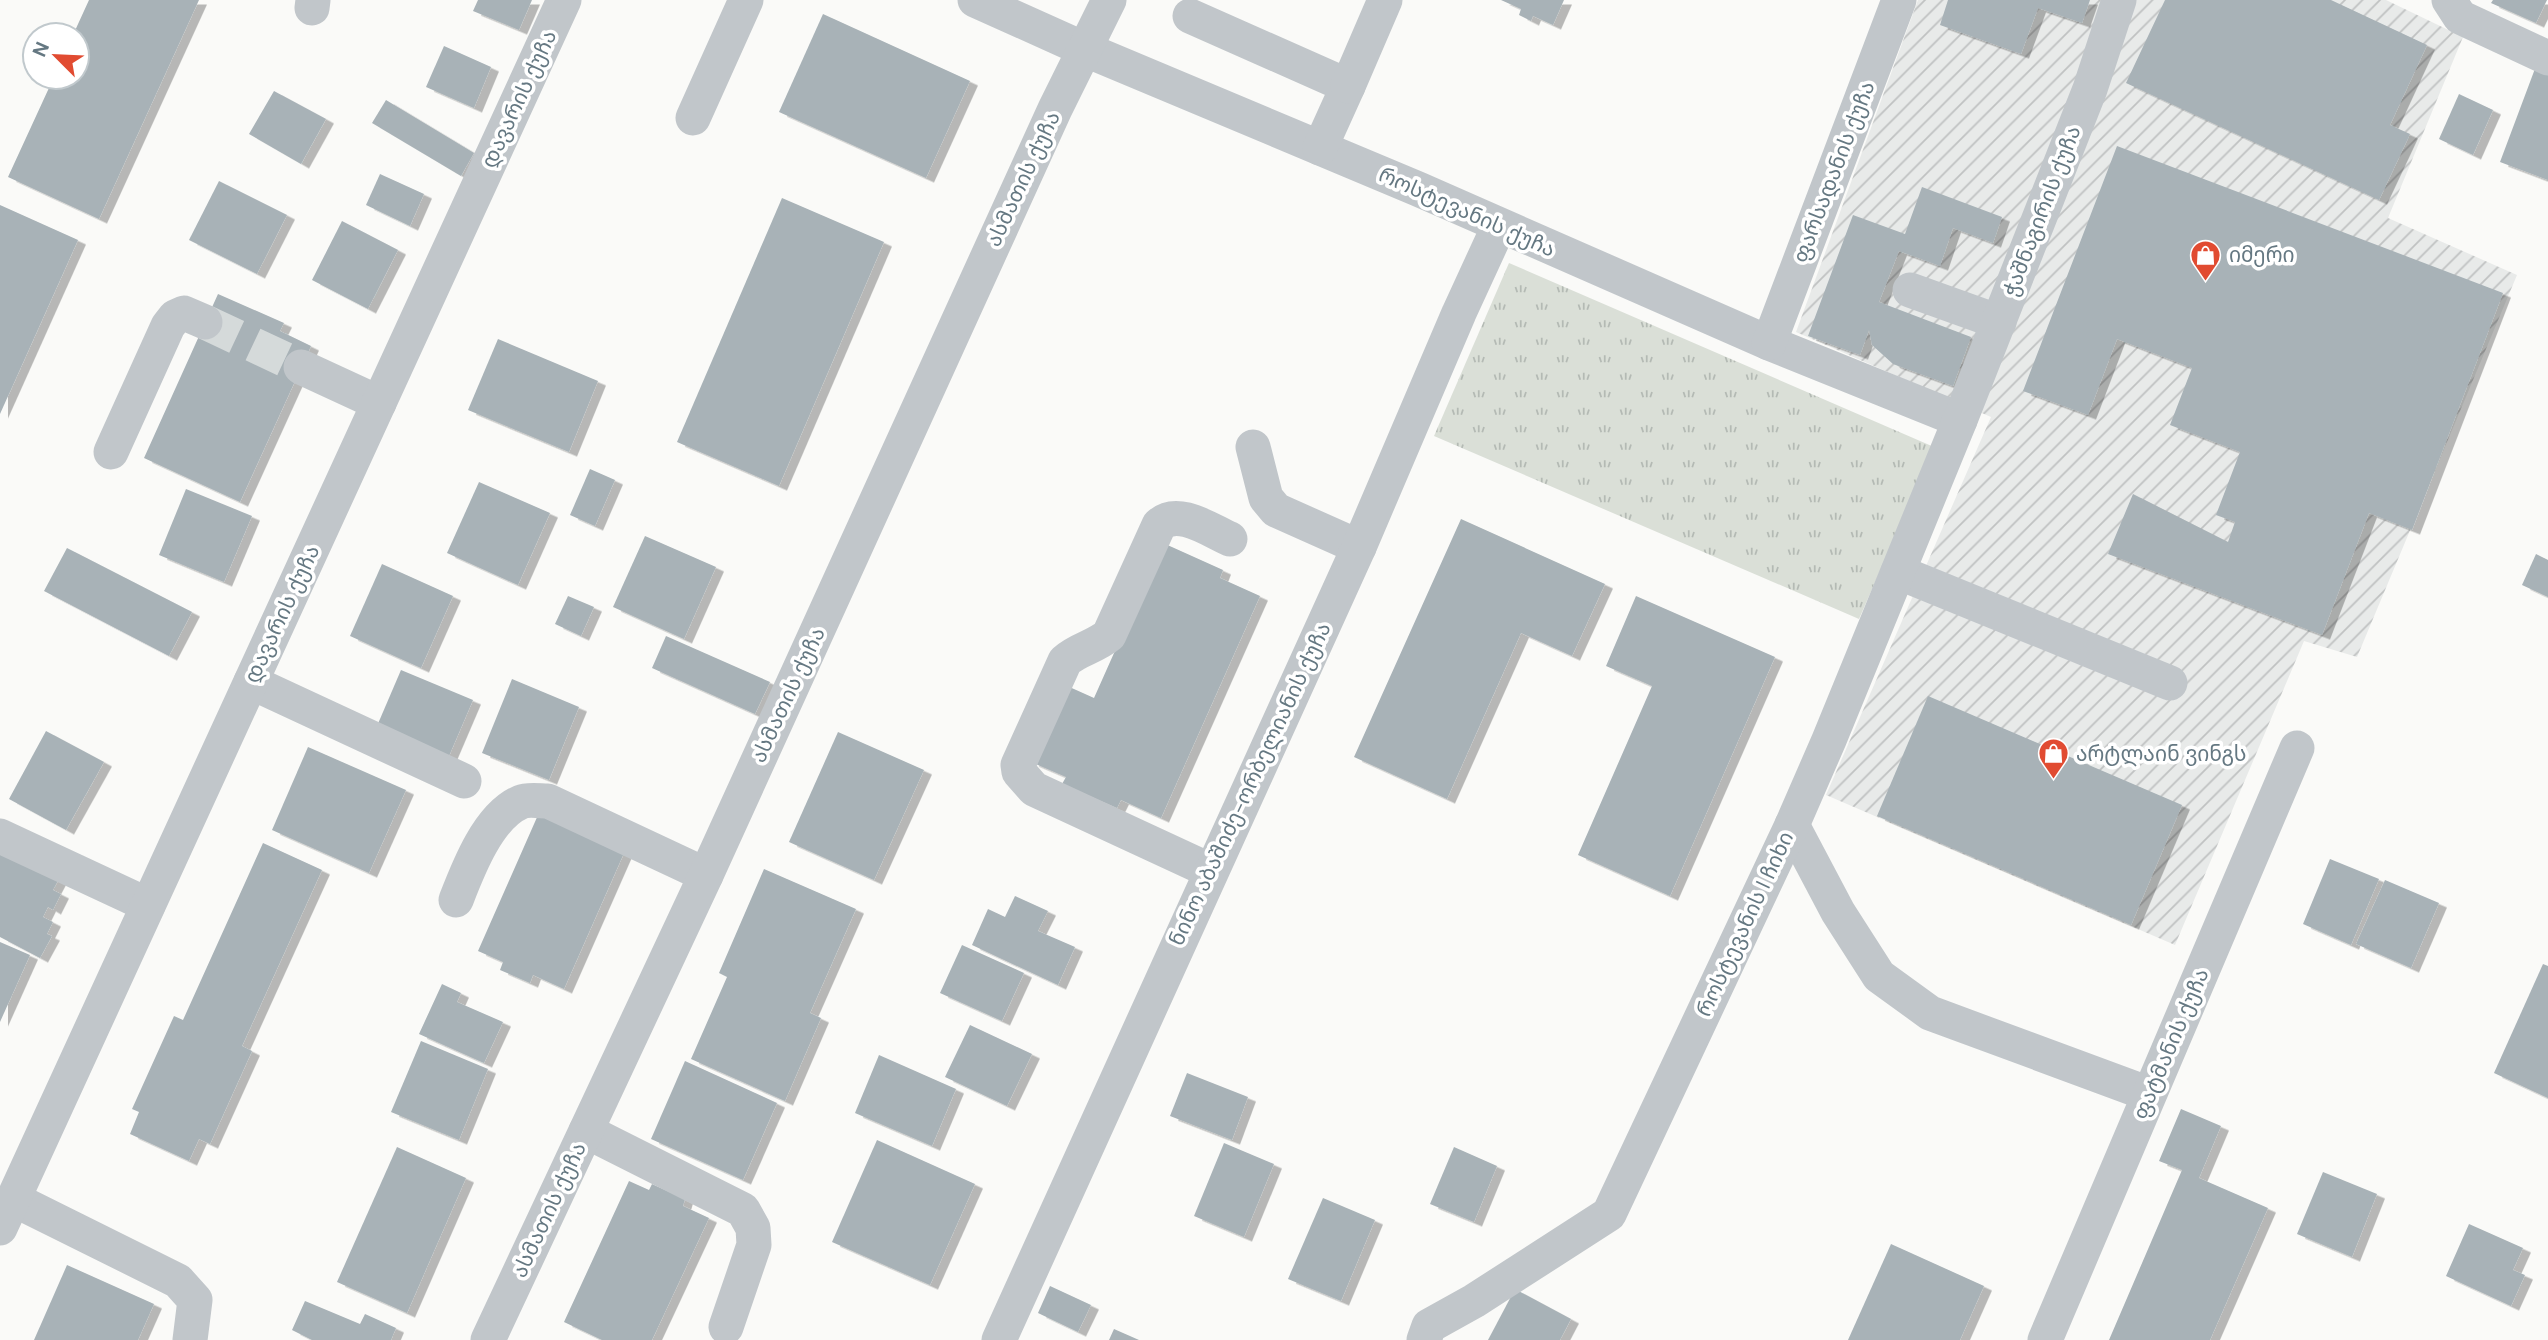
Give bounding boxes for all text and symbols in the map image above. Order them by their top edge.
north arrow [21,21,91,91]
street label: დავარის ქუჩა [475,25,563,173]
text: N [27,38,55,61]
street label: ფარსადანის ქუჩა [1786,77,1882,267]
street label: ასმათის ქუჩა [979,107,1067,251]
street label: ჭაშნაგირის ქუჩა [1997,122,2087,300]
street label: როსტევანის ქუჩა [1374,161,1560,263]
shop icon: იმერი [2189,238,2223,282]
place label: იმერი [2229,241,2295,269]
street label: დავარის ქუჩა [238,540,326,688]
street label: ნინო აბაშიძე-ორბელიანის ქუჩა [1163,618,1337,950]
street label: ასმათის ქუჩა [744,623,832,767]
shop icon: არტლაინ ვინგს [2036,737,2070,781]
place label: არტლაინ ვინგს [2076,740,2246,768]
street label: როსტევანის I ჩიხი [1690,827,1800,1021]
street label: ფატმანის ქუჩა [2127,964,2215,1124]
street label: ასმათის ქუჩა [505,1138,593,1282]

